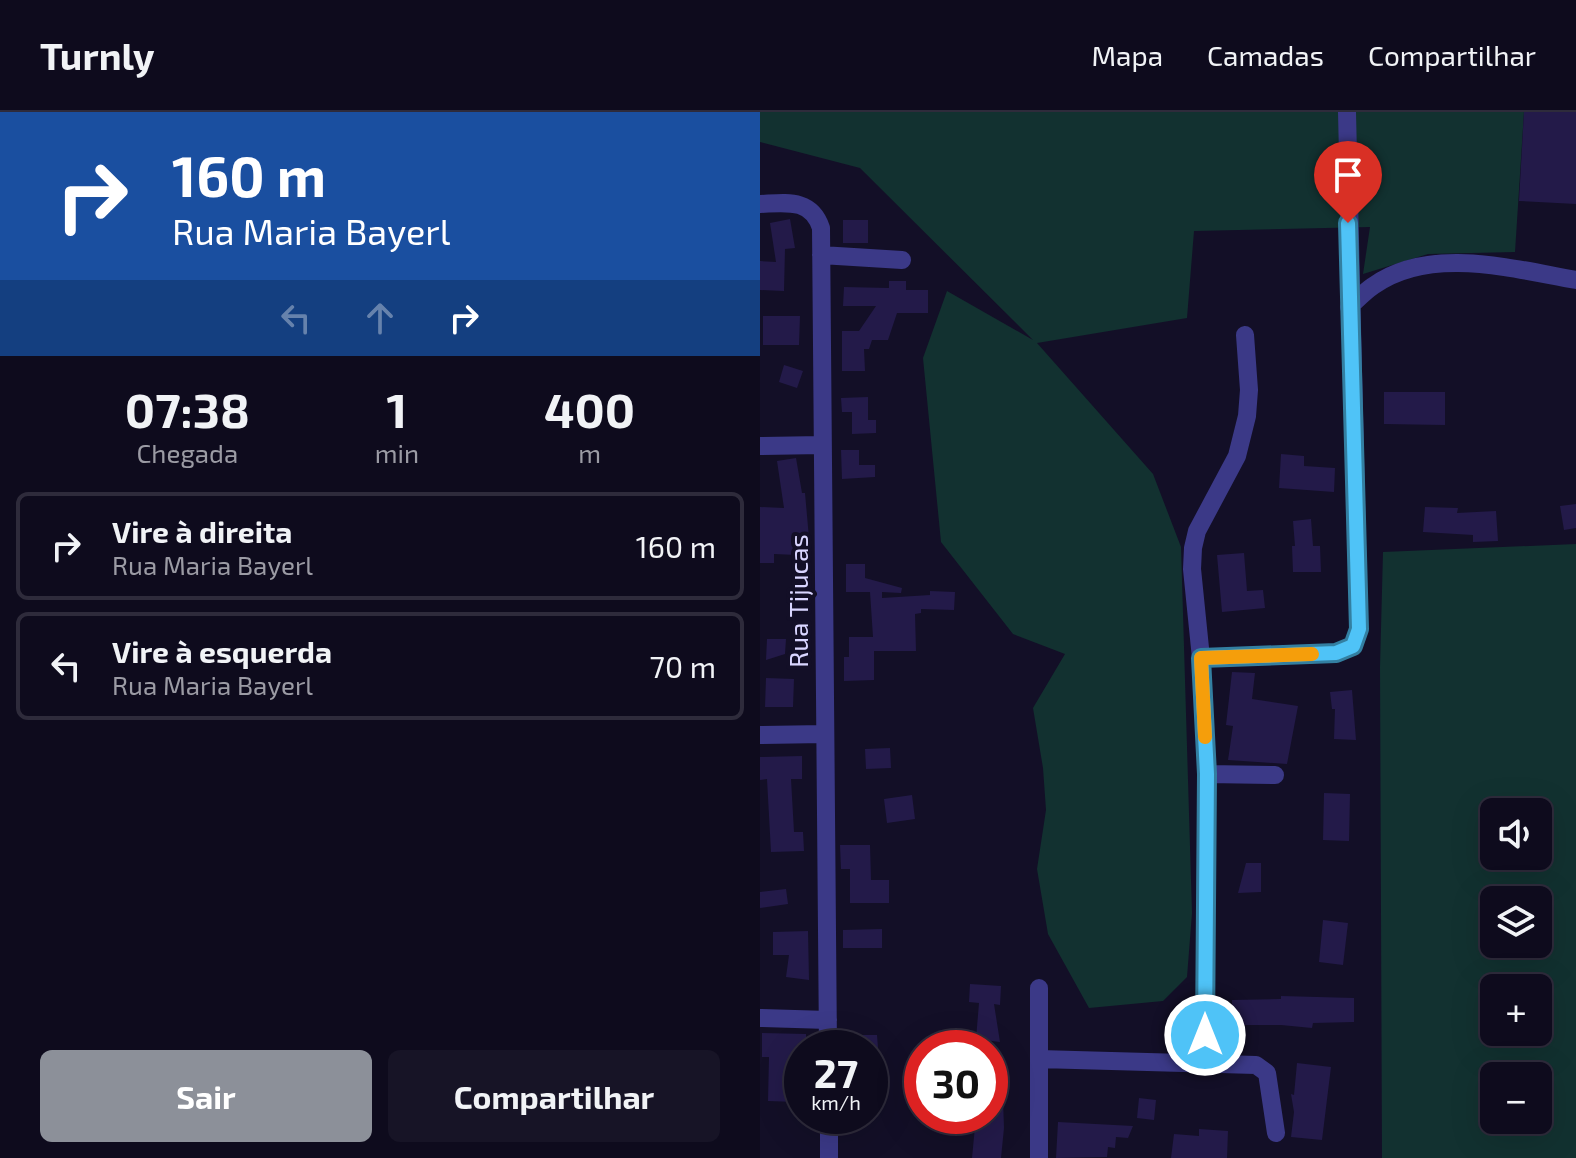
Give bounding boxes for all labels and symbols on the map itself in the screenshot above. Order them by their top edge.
pin [1314,141,1382,223]
street label: Rua Tijucas [782,534,813,668]
position arrow [1163,993,1247,1077]
speed limit sign: 30 [904,1030,1008,1134]

